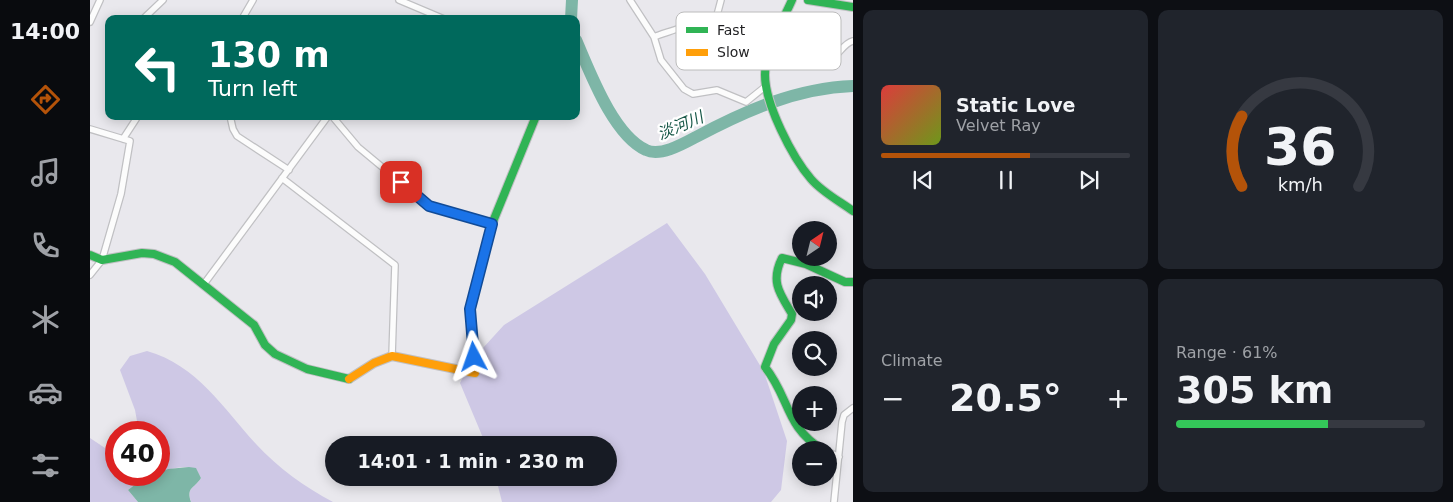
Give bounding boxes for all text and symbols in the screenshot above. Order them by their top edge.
legend [676,12,841,70]
text: 14:00 [10,19,80,44]
text: Fast [717,22,746,38]
icon: left [125,35,190,100]
text: 130 m [208,35,330,75]
text: Slow [717,44,750,60]
text: Turn left [208,76,297,101]
icon: directions [28,82,63,117]
text: Static Love [956,94,1076,116]
water label: 淡河川 [654,107,708,144]
text: Velvet Ray [956,116,1041,135]
text: 36 [1264,117,1337,177]
icon: music [28,155,63,190]
pin [380,161,422,203]
icon: previous [909,166,937,194]
icon: pause [992,166,1020,194]
icon: next [1075,166,1103,194]
icon: arrive [387,168,415,196]
text: km/h [1278,174,1323,195]
north arrow [792,221,838,266]
map controls [792,221,837,486]
icon: phone [28,228,63,263]
button: sound [792,276,837,321]
icon: climate [28,302,63,337]
position arrow [447,330,499,382]
button: search [792,331,837,376]
text: Range · 61% [1176,343,1278,362]
text: Climate [881,351,943,370]
text: 305 km [1176,368,1333,412]
icon: car [28,375,63,410]
text: 20.5° [949,376,1062,420]
text: − [881,382,904,415]
text: + [1107,382,1130,415]
button: + [792,386,837,431]
speed limit sign: 40 [105,421,170,486]
button: − [792,441,837,486]
icon: filters [28,448,63,483]
text: 14:01 · 1 min · 230 m [357,450,585,472]

